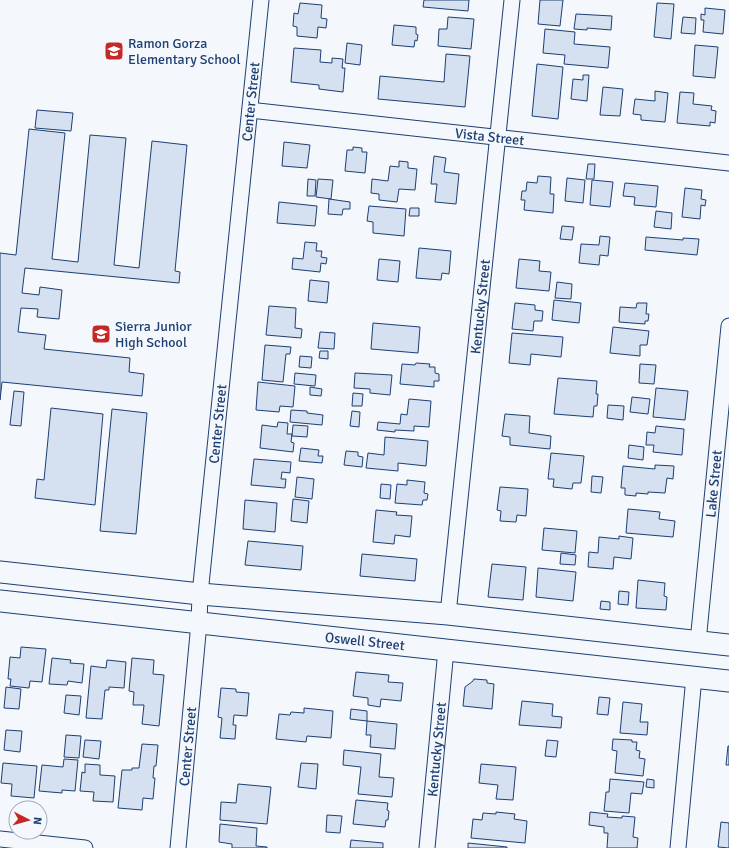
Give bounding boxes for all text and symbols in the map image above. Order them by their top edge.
place label: Ramon Gorza Elementary School [128,35,241,68]
school or university icon: Ramon Gorza Elementary School [103,40,125,62]
street label: Center Street [238,61,263,142]
street label: Vista Street [454,124,525,149]
street label: Kentucky Street [467,258,493,355]
place label: Sierra Junior High School [115,318,193,351]
school or university icon: Sierra Junior High School [90,323,112,345]
street label: Center Street [205,383,230,464]
street label: Lake Street [702,449,725,518]
street label: Oswell Street [324,628,406,654]
street label: Kentucky Street [423,701,449,798]
street label: Center Street [175,706,200,787]
north arrow [8,800,48,840]
text: N [31,817,44,825]

